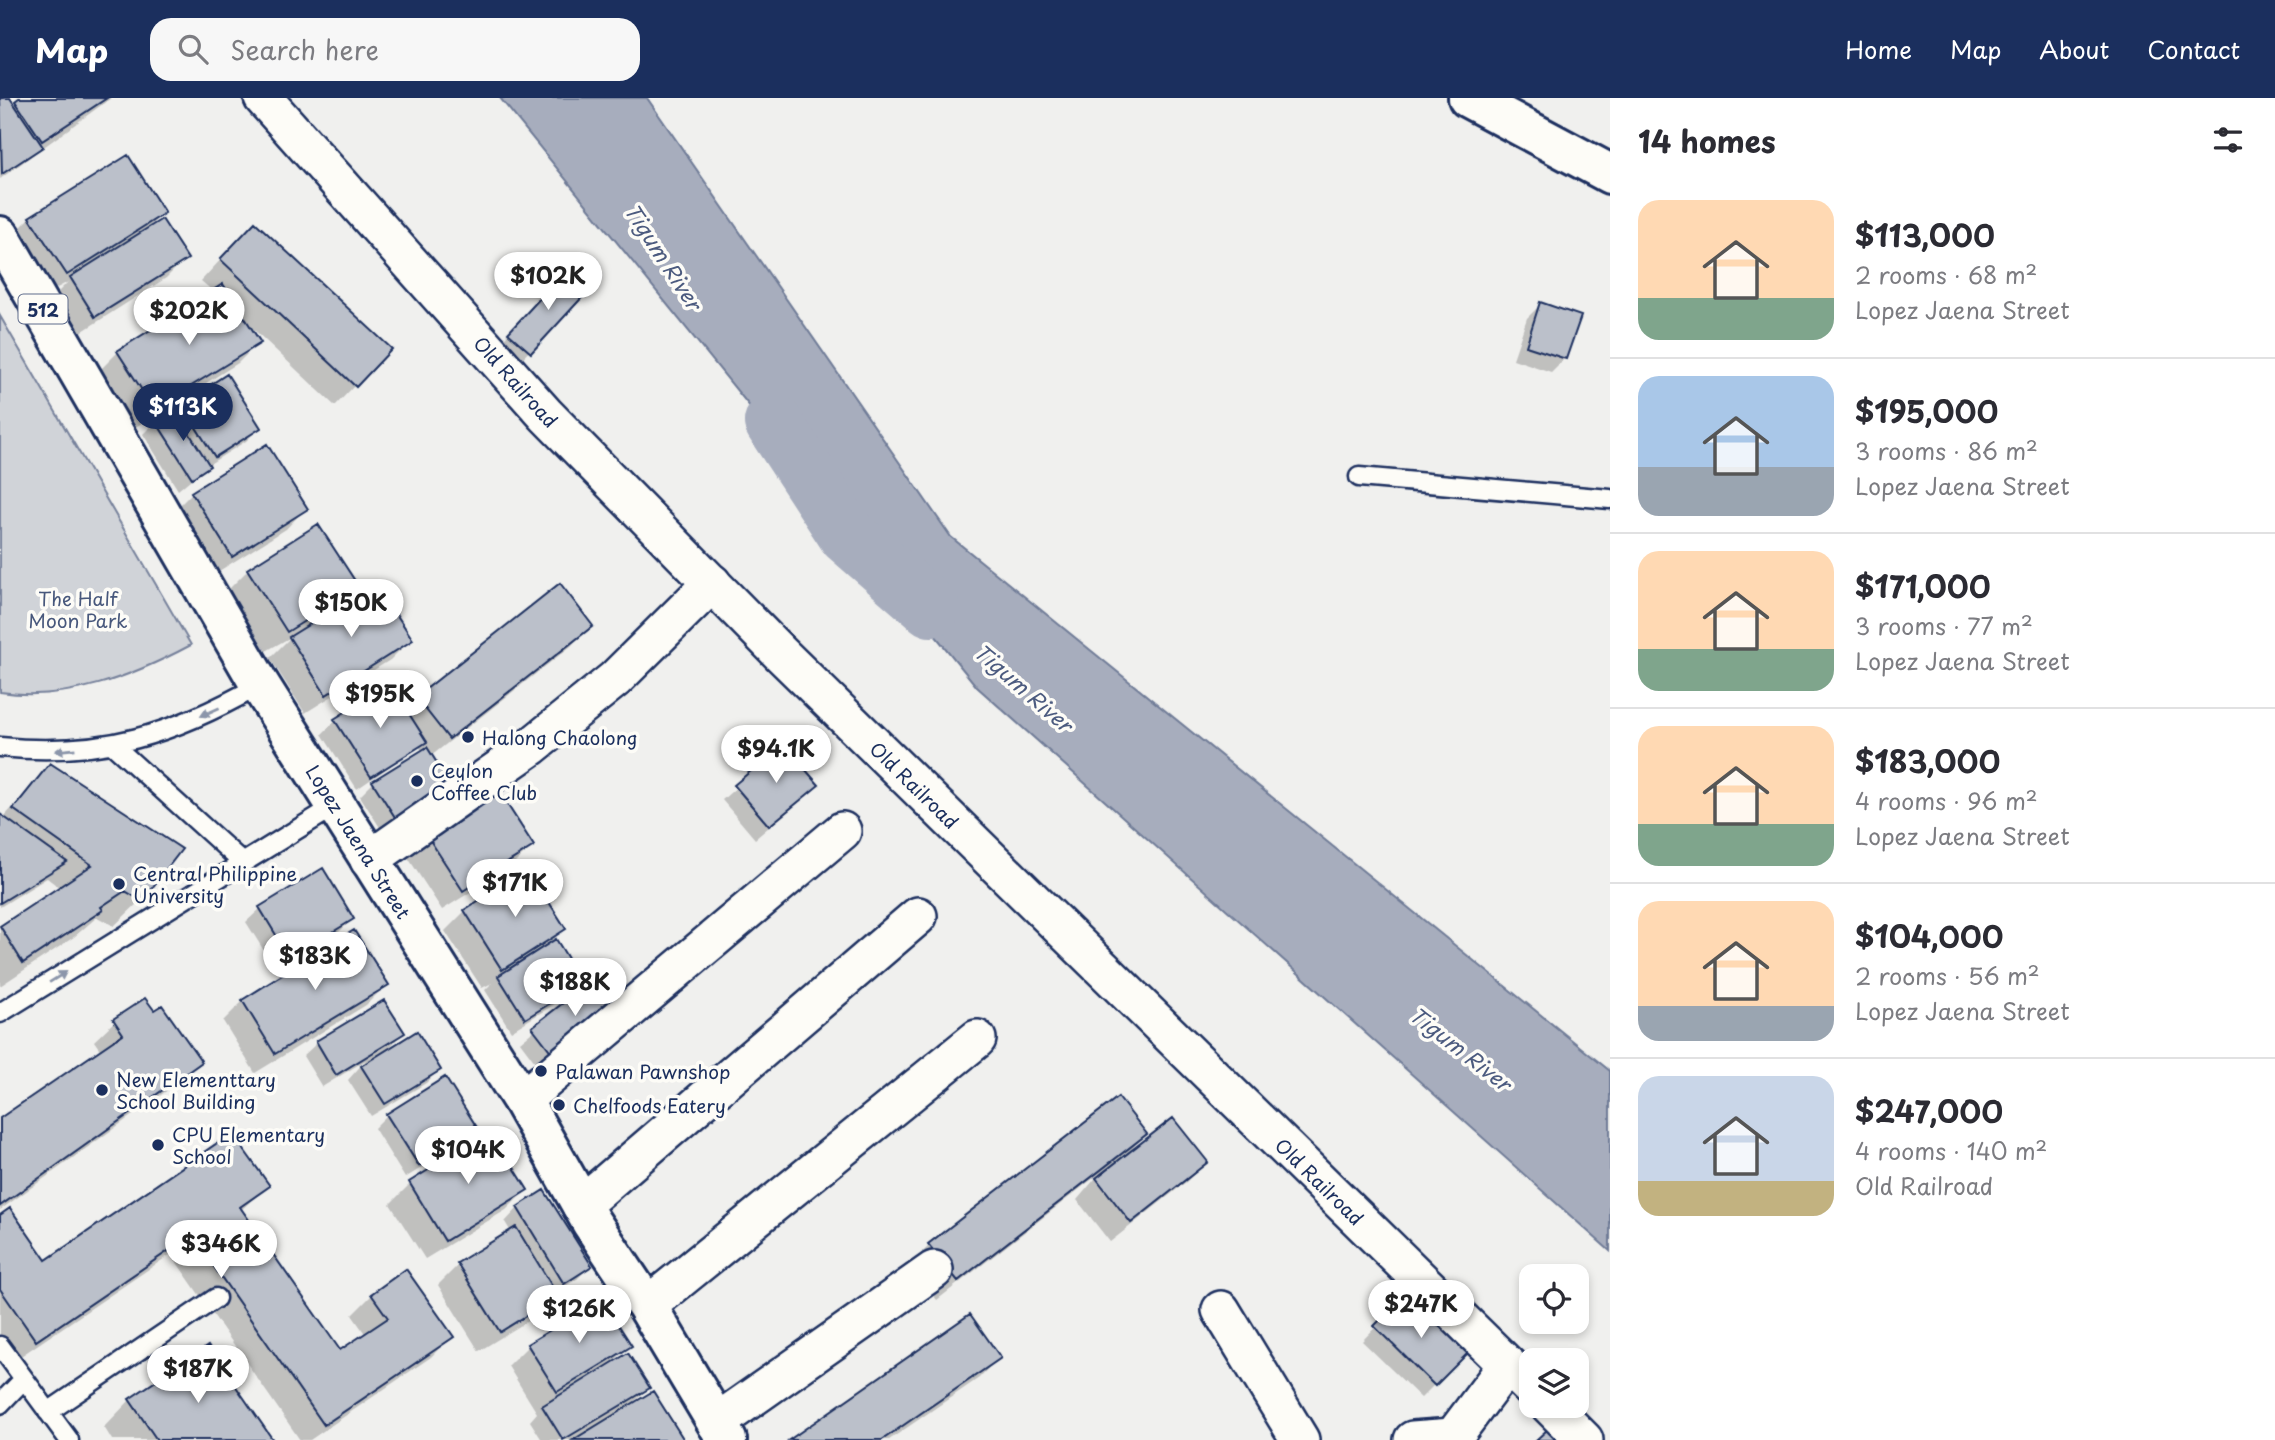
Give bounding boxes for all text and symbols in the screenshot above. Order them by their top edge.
search box [150,18,640,81]
text: Map [35,24,108,74]
icon: search [174,30,212,68]
text: Search here [230,30,379,69]
text: Home [1845,31,1912,67]
text: Map [1950,31,2001,67]
text: About [2039,31,2109,67]
text: Contact [2147,31,2240,67]
text: 14 homes [1638,118,1776,163]
icon: filters [2209,121,2247,159]
water label: Tigum River [618,196,712,318]
text: $113,000 [1855,212,1995,257]
icon: home [1694,228,1778,312]
pin: $102K [499,252,597,312]
text: $102K [510,257,586,292]
text: 2 rooms · 68 m² [1855,257,2037,292]
pin: $202K [140,288,238,347]
text: $202K [150,292,228,327]
text: Lopez Jaena Street [1855,292,2070,327]
road number: 512 [19,294,68,324]
street label: Old Railroad [468,329,565,434]
pin: $113K [134,384,232,443]
text: $113K [149,388,217,423]
text: $195,000 [1855,388,1998,433]
icon: home [1694,404,1778,488]
text: 3 rooms · 86 m² [1855,433,2038,468]
text: Lopez Jaena Street [1855,468,2070,503]
text: $171,000 [1855,563,1991,608]
icon: home [1694,579,1778,663]
pin: $150K [302,580,400,639]
park label: The Half Moon Park [28,584,128,634]
text: $150K [315,584,387,619]
text: 3 rooms · 77 m² [1855,608,2033,643]
water label: Tigum River [968,635,1082,740]
text: Lopez Jaena Street [1855,643,2070,678]
pin: $195K [331,670,429,730]
text: $195K [345,675,415,710]
one-way arrow [200,706,220,718]
place label: Halong Chaolong [482,723,638,751]
pin: $94.1K [719,726,833,785]
marker: Halong Chaolong [460,729,476,745]
text: $94.1K [737,730,815,765]
street label: Old Railroad [864,735,965,835]
text: $183,000 [1855,738,2000,783]
one-way arrow [54,744,76,755]
icon: home [1694,754,1778,838]
place label: Ceylon Coffee Club [431,756,537,806]
street label: Lopez Jaena Street [300,759,418,924]
marker: Ceylon Coffee Club [409,773,425,789]
text: 4 rooms · 96 m² [1855,783,2038,818]
text: Lopez Jaena Street [1855,818,2070,853]
place label: Central Philippine University [133,859,297,909]
pin: $171K [466,860,564,919]
text: $171K [482,864,548,899]
marker: Central Philippine University [111,876,127,892]
text: $104,000 [1855,913,2003,958]
icon: home [1694,929,1778,1013]
pin: $183K [266,932,364,992]
text: $183K [279,937,351,972]
pin: $188K [526,958,624,1018]
text: 2 rooms · 56 m² [1855,958,2040,993]
text: $188K [540,963,610,998]
one-way arrow [48,970,68,983]
text: Lopez Jaena Street [1855,993,2070,1028]
water label: Tigum River [1403,998,1521,1099]
place label: Palawan Pawnshop [555,1057,731,1085]
marker: Palawan Pawnshop [533,1063,549,1079]
place label: New Elementtary School Building [116,1065,276,1115]
marker: New Elementtary School Building [94,1082,110,1098]
text: $247,000 [1855,1088,2003,1133]
place label: Chelfoods Eatery [573,1091,726,1119]
marker: Chelfoods Eatery [551,1097,567,1113]
icon: home [1694,1104,1778,1188]
place label: CPU Elementary School [172,1120,325,1170]
pin: $104K [419,1126,517,1186]
text: $104K [431,1131,505,1166]
street label: Old Railroad [1269,1131,1370,1231]
text: 4 rooms · 140 m² [1855,1133,2047,1168]
marker: CPU Elementary School [150,1137,166,1153]
text: Old Railroad [1855,1168,1993,1203]
pin: $346K [172,1220,270,1280]
text: $346K [181,1225,261,1260]
map controls [1519,1264,1589,1418]
button: locate [1519,1264,1589,1334]
pin: $247K [1372,1280,1470,1340]
text: $247K [1384,1285,1458,1320]
pin: $126K [530,1286,628,1345]
text: $126K [542,1290,616,1325]
pin: $187K [149,1346,247,1405]
button: layers [1519,1348,1589,1418]
text: $187K [163,1350,233,1385]

